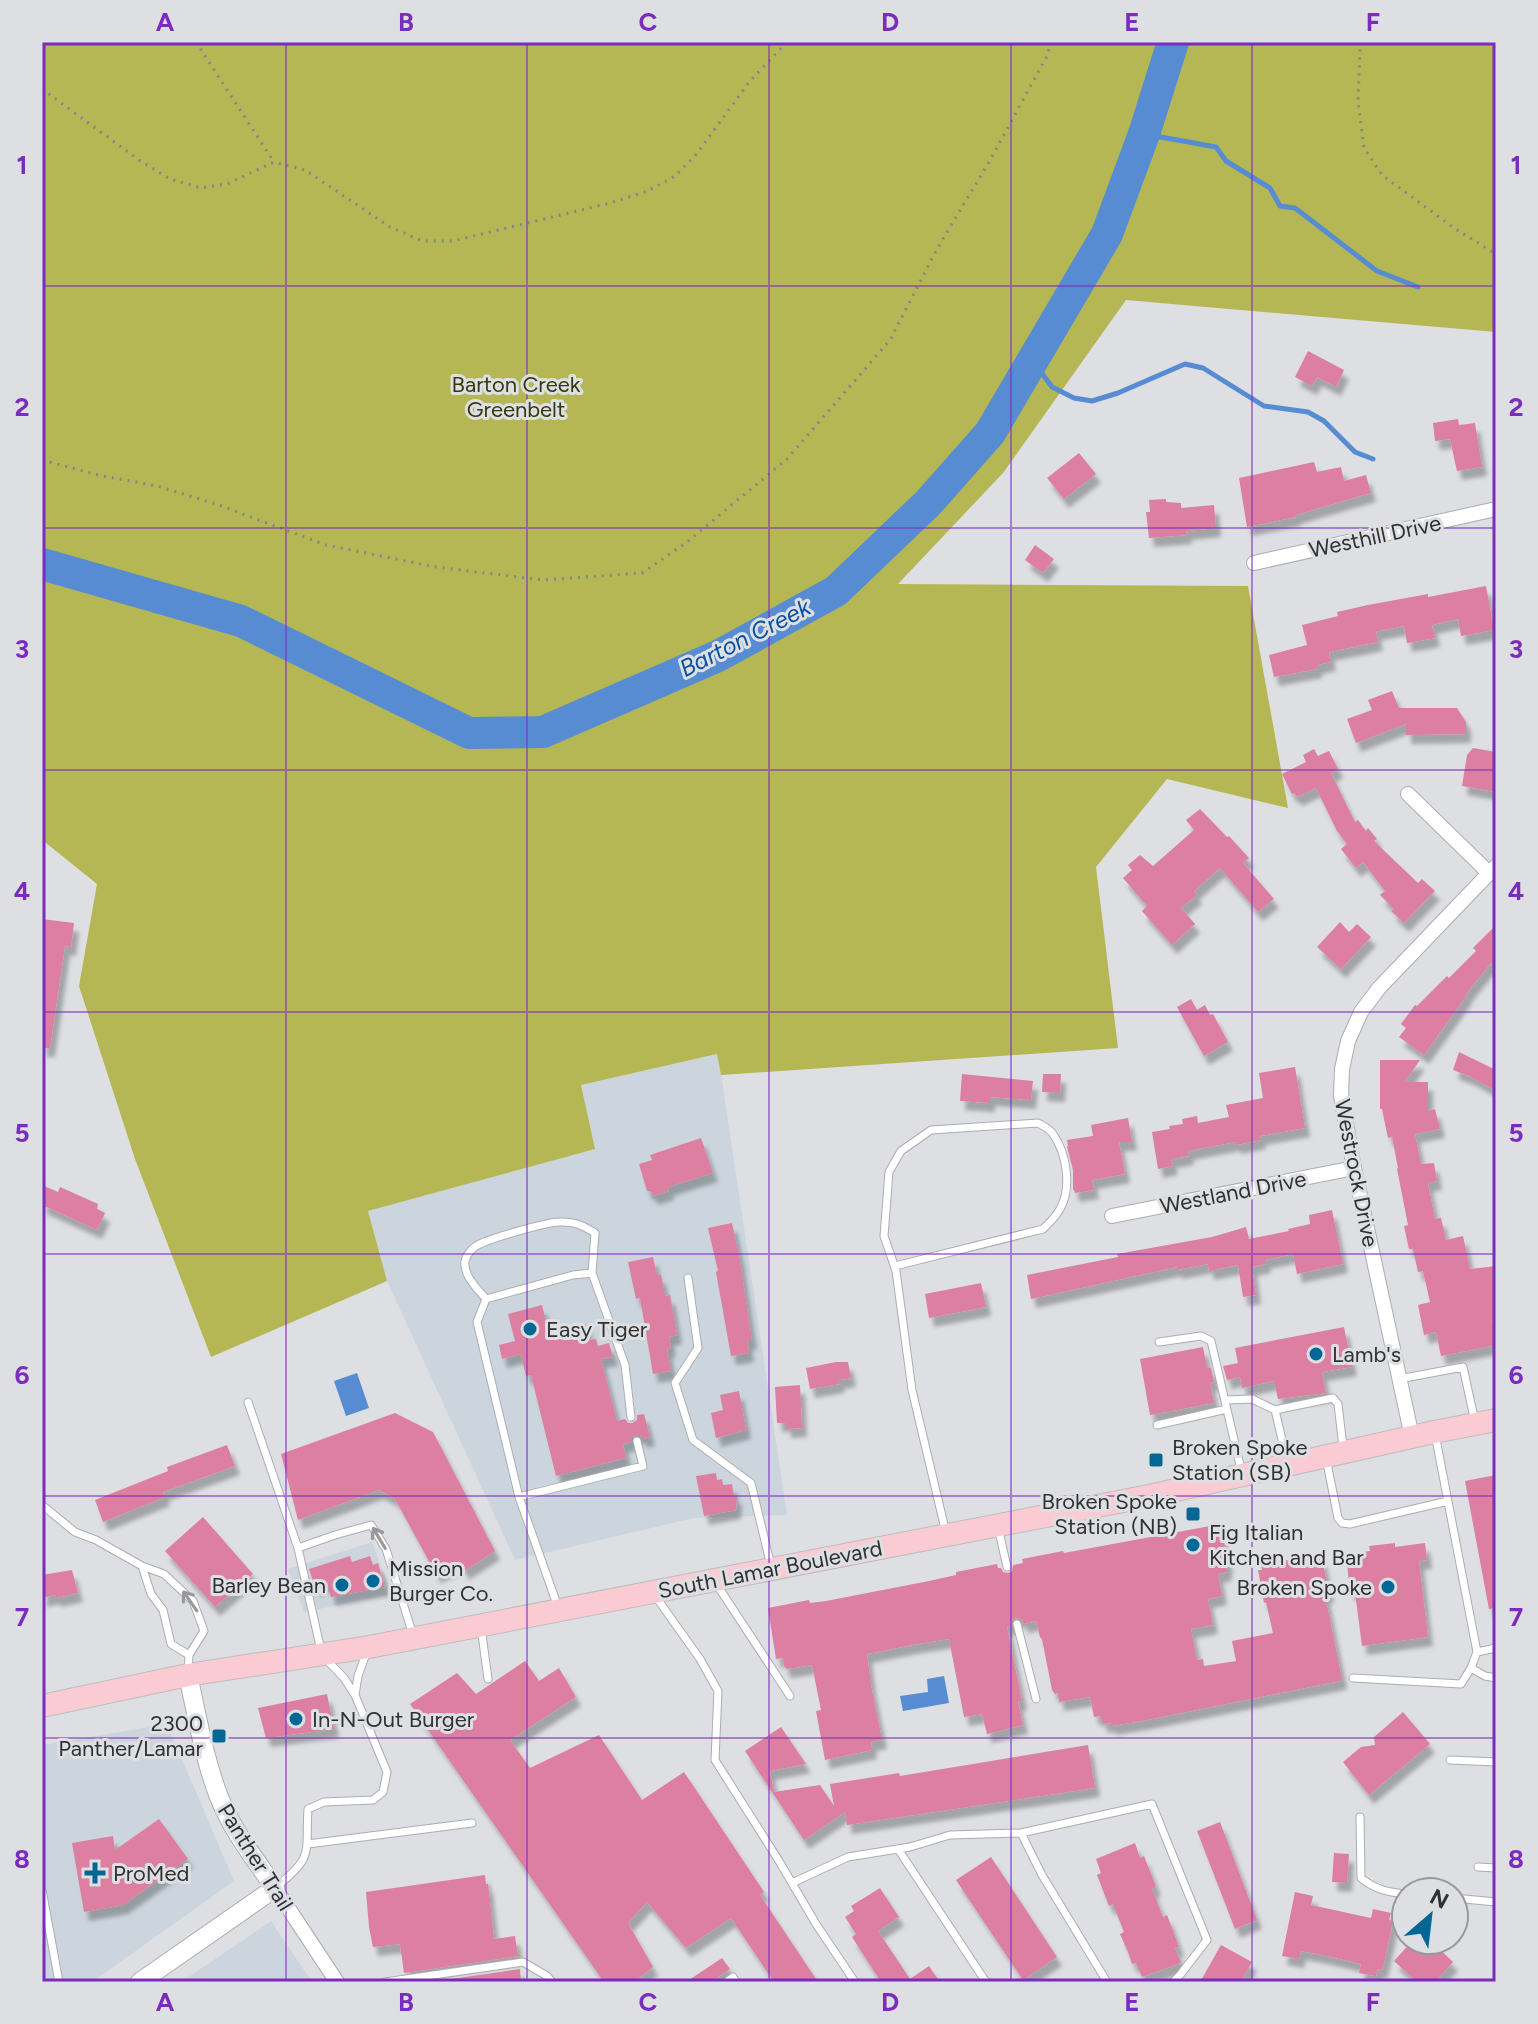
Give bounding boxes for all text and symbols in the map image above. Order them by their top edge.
text: A [156,6,175,38]
text: B [398,6,414,38]
text: C [639,6,658,38]
text: D [881,6,899,38]
text: E [1124,6,1140,38]
text: F [1366,6,1380,38]
text: 1 [17,149,27,181]
text: 1 [1511,149,1521,181]
park label: Barton Creek Greenbelt [452,371,581,423]
text: 2 [14,391,30,423]
text: 2 [1508,391,1524,423]
street label: Westhill Drive [1307,509,1444,564]
water label: Barton Creek [675,592,816,683]
text: 3 [15,633,29,665]
text: 3 [1509,633,1523,665]
text: 4 [14,875,30,907]
text: 4 [1508,875,1524,907]
street label: Westrock Drive [1329,1097,1384,1249]
text: 5 [14,1117,30,1149]
text: 5 [1508,1117,1524,1149]
street label: Westland Drive [1158,1165,1308,1220]
place label: Easy Tiger [546,1316,648,1343]
marker: Easy Tiger [521,1320,539,1338]
place label: Lamb's [1332,1341,1401,1368]
marker: Lamb's [1307,1345,1325,1363]
text: 6 [14,1359,30,1391]
text: 6 [1508,1359,1524,1391]
place label: Broken Spoke Station (SB) [1172,1434,1308,1486]
marker: Broken Spoke Station (SB) [1147,1451,1165,1469]
place label: Broken Spoke Station (NB) [1041,1488,1177,1540]
marker: Broken Spoke Station (NB) [1184,1505,1202,1523]
place label: Fig Italian Kitchen and Bar [1209,1519,1364,1571]
one-way arrow [371,1527,387,1550]
street label: South Lamar Boulevard [656,1535,884,1604]
marker: Fig Italian Kitchen and Bar [1184,1536,1202,1554]
place label: Mission Burger Co. [389,1555,493,1607]
place label: Barley Bean [211,1572,326,1599]
marker: Mission Burger Co. [364,1572,382,1590]
place label: Broken Spoke [1236,1574,1372,1601]
marker: Barley Bean [333,1576,351,1594]
marker: Broken Spoke [1379,1578,1397,1596]
one-way arrow [182,1591,198,1613]
text: 7 [15,1601,29,1633]
text: 7 [1509,1601,1523,1633]
place label: In-N-Out Burger [312,1706,475,1733]
place label: 2300 Panther/Lamar [58,1710,204,1762]
marker: In-N-Out Burger [287,1710,305,1728]
marker: 2300 Panther/Lamar [210,1727,228,1745]
street label: Panther Trail [212,1799,299,1916]
text: 8 [14,1843,30,1875]
text: 8 [1508,1843,1524,1875]
place label: ProMed [113,1860,189,1887]
marker: ProMed [84,1862,106,1884]
north arrow [1390,1876,1470,1956]
text: N [1425,1883,1453,1915]
text: A [156,1986,175,2018]
text: B [398,1986,414,2018]
text: C [639,1986,658,2018]
text: D [881,1986,899,2018]
text: E [1124,1986,1140,2018]
text: F [1366,1986,1380,2018]

